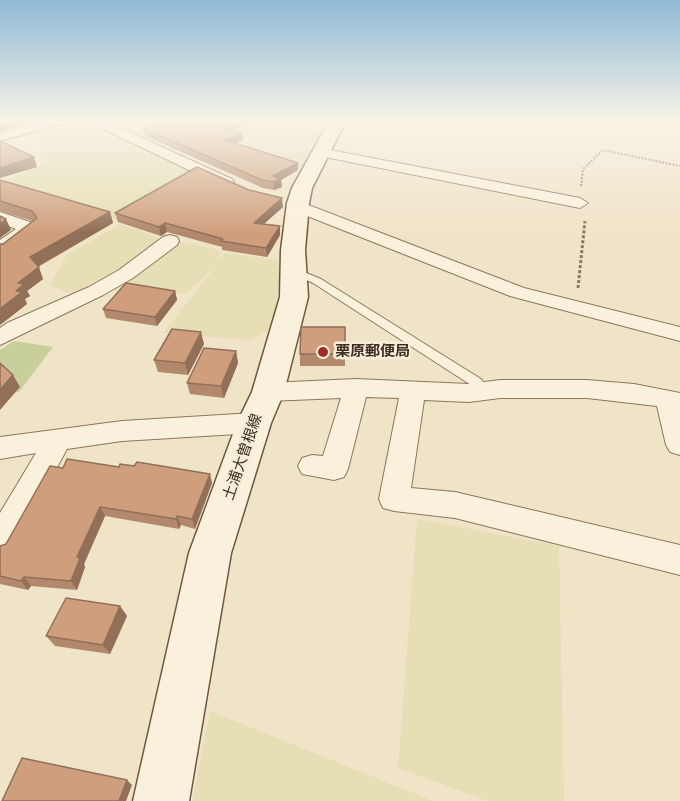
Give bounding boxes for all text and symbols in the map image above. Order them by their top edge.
place label: 栗原郵便局 [335,343,410,361]
marker: 栗原郵便局 [316,345,330,359]
street label: 土浦大曽根線 [220,412,266,502]

